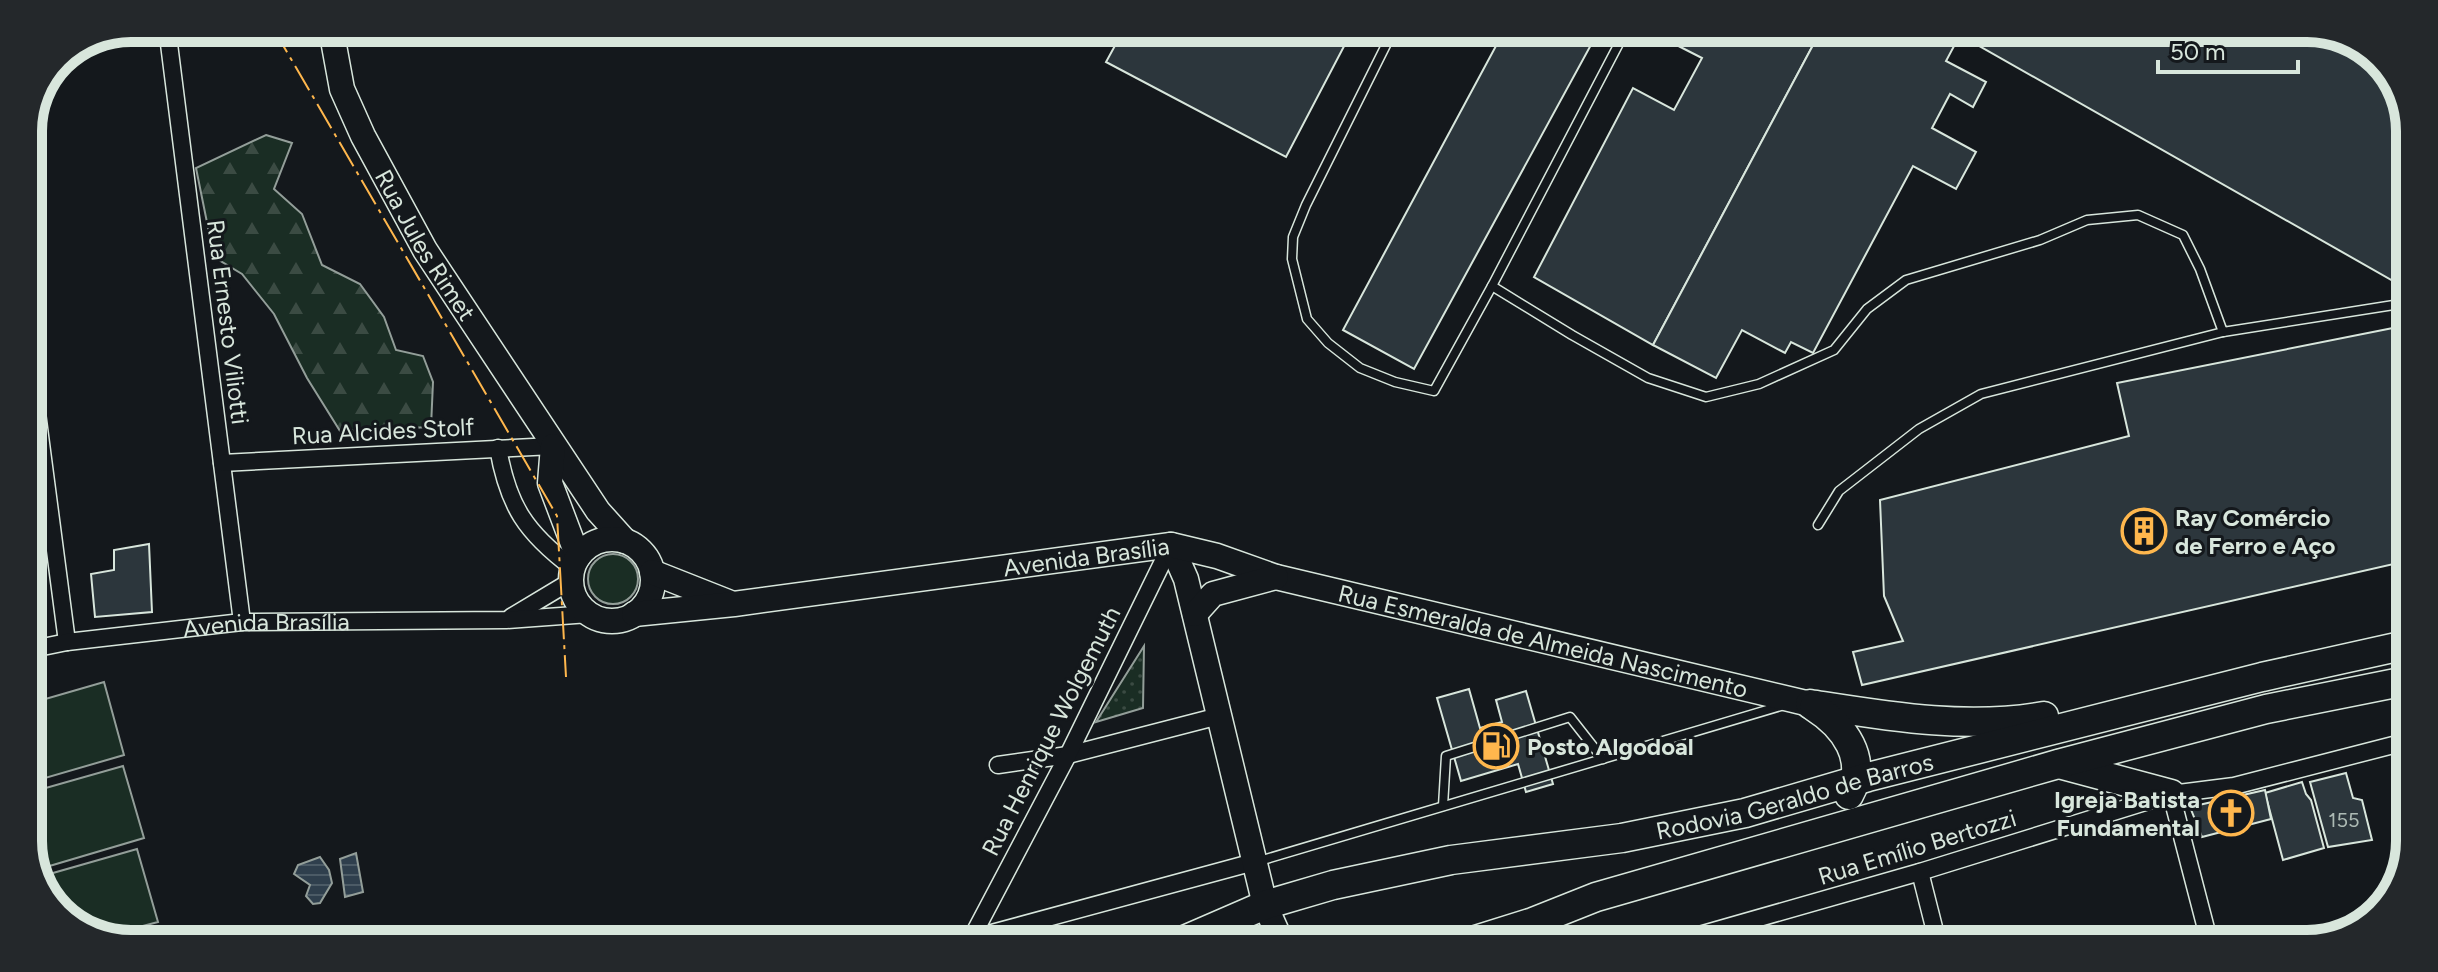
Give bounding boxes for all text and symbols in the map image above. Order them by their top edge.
scale bar [2158,24,2298,74]
text: 50 m [2170,37,2226,66]
street label: Rua Jules Rimet [369,164,482,326]
street label: Rua Ernesto Viliotti [201,218,255,426]
street label: Rua Alcides Stolf [291,412,475,450]
place label: Ray Comércio de Ferro e Aço [2175,503,2336,560]
building icon: Ray Comércio de Ferro e Aço [2120,507,2168,555]
street label: Avenida Brasília [1001,531,1171,582]
street label: Rua Esmeralda de Almeida Nascimento [1335,578,1751,703]
street label: Rua Henrique Wolgemuth [975,602,1127,860]
street label: Avenida Brasília [181,607,350,643]
fuel station icon: Posto Algodoal [1472,722,1520,770]
place label: Posto Algodoal [1527,732,1694,761]
street label: Rodovia Geraldo de Barros [1653,747,1936,845]
place label: Igreja Batista Fundamental [2054,785,2200,842]
church icon: Igreja Batista Fundamental [2207,789,2255,837]
street label: Rua Emílio Bertozzi [1815,803,2019,891]
house number: 155 [2328,808,2360,832]

